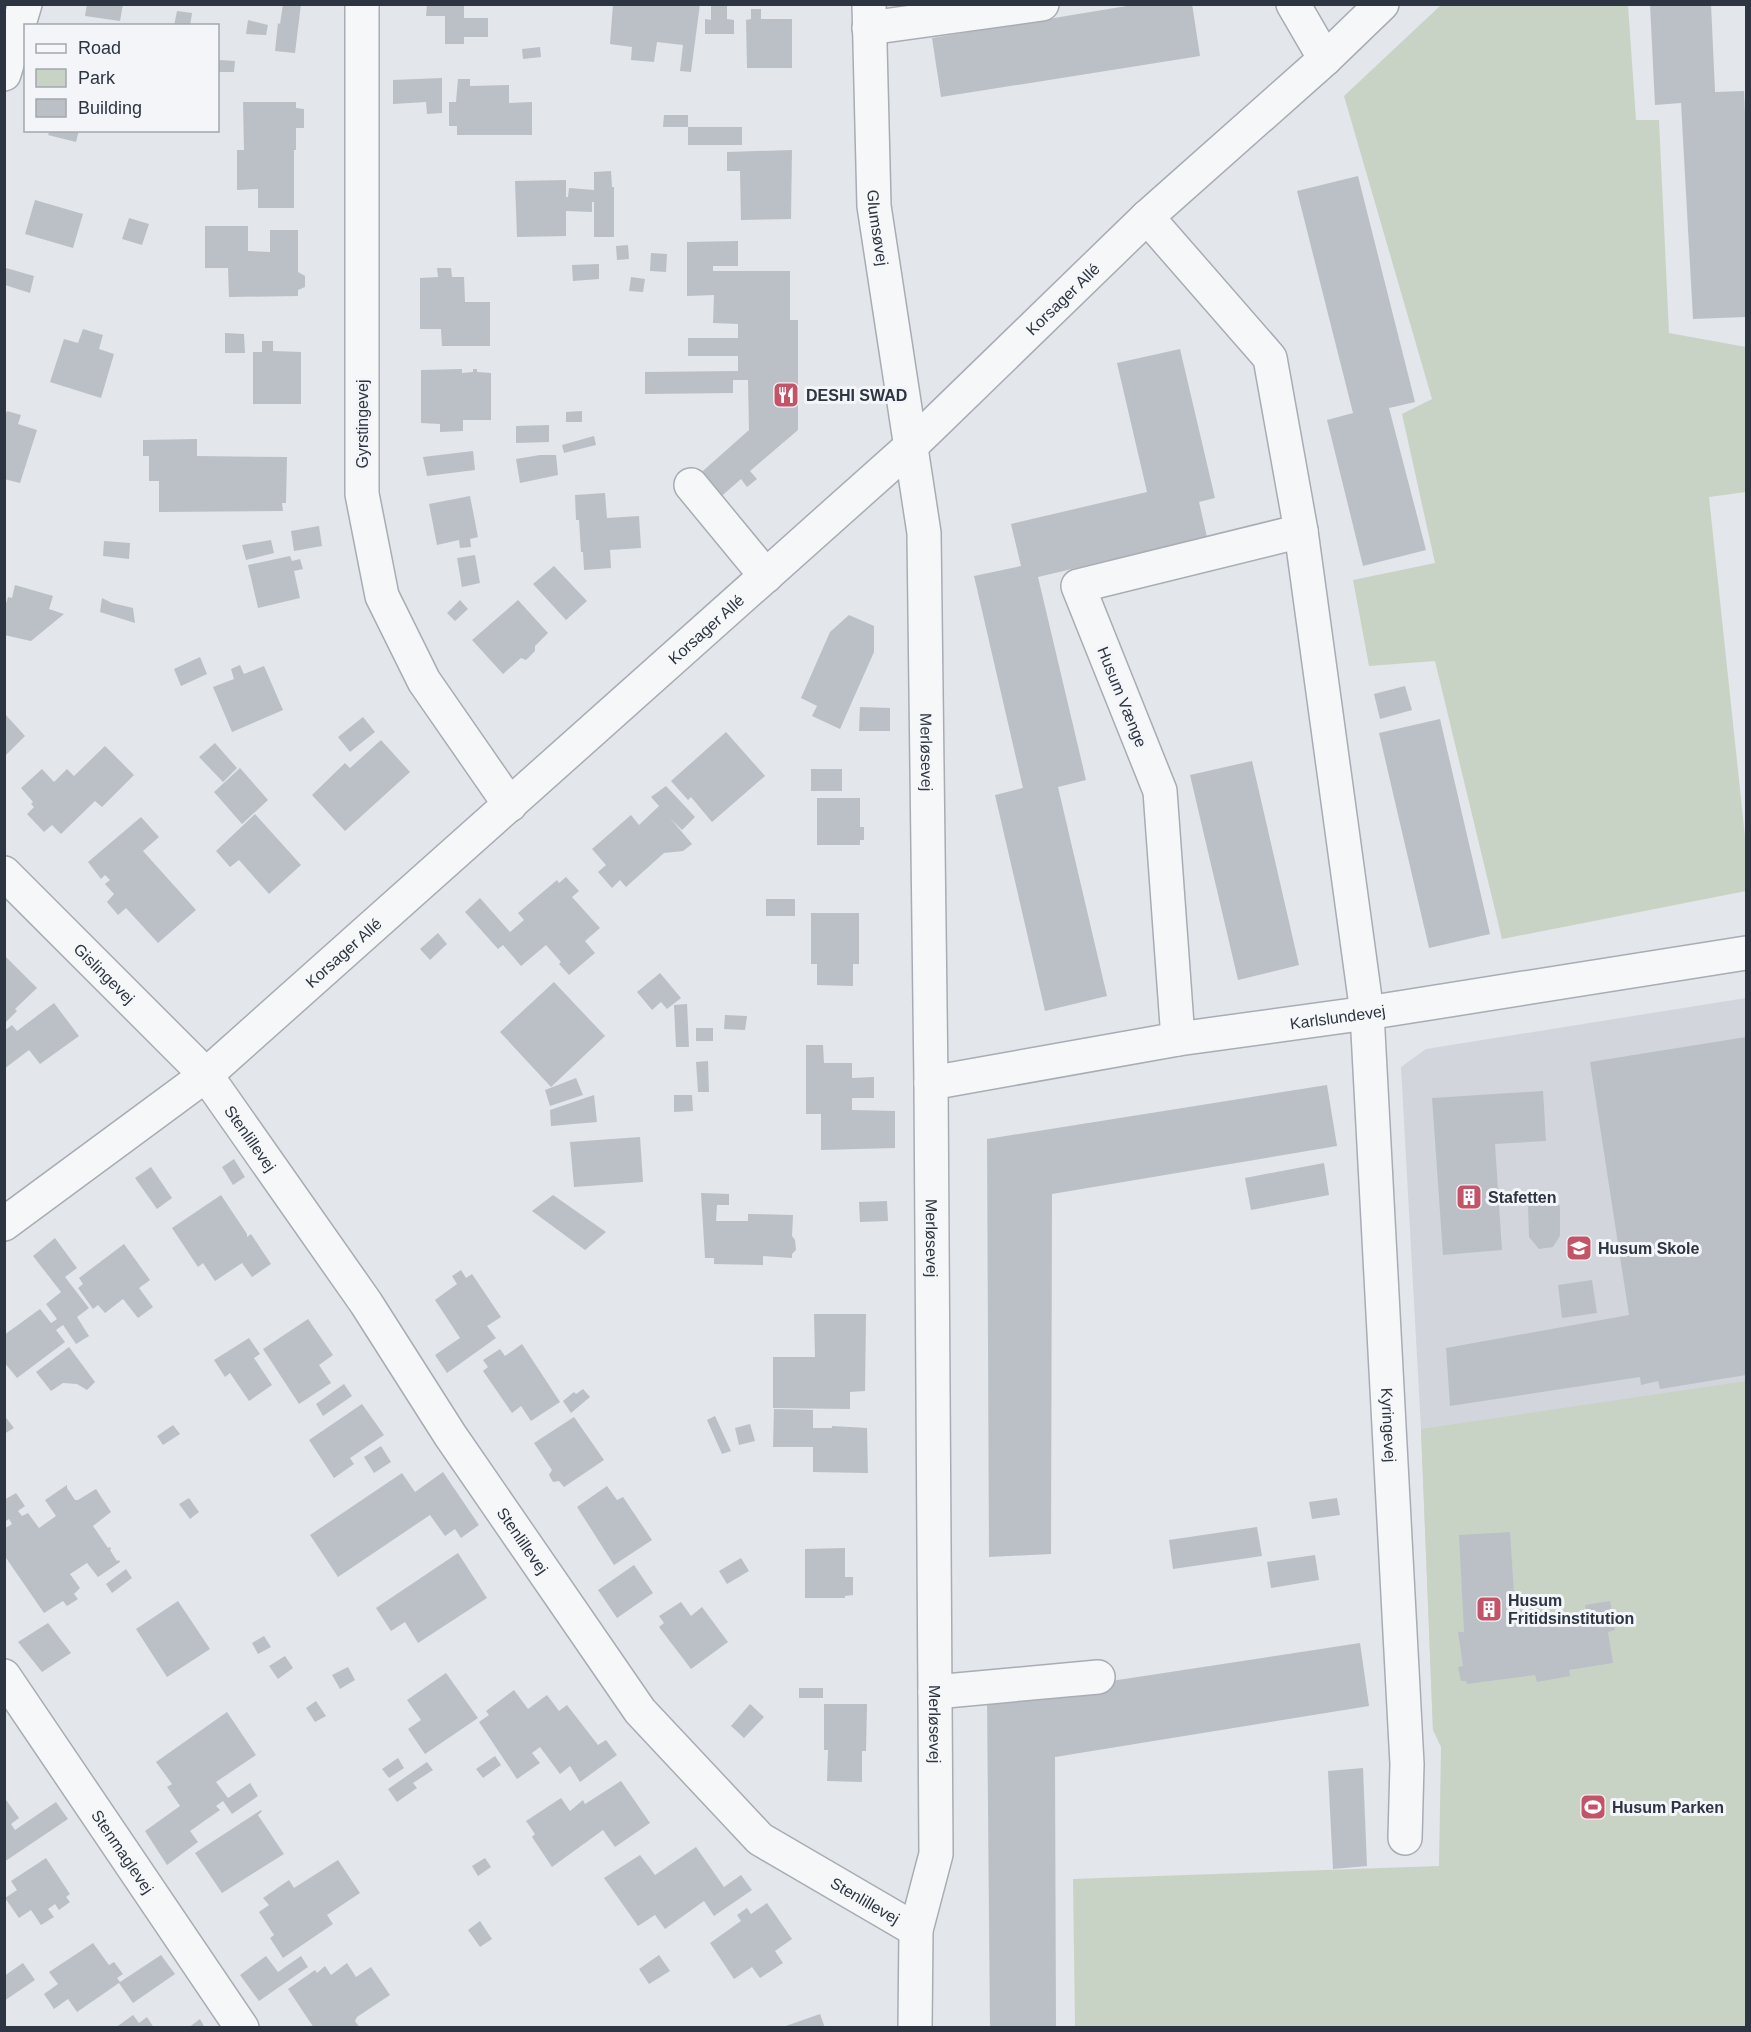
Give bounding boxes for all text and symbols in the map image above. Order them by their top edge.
legend [24,24,219,132]
text: Road [78,38,121,58]
text: Park [78,68,116,88]
text: Building [78,98,142,118]
street label: Glumsøvej [865,189,891,267]
street label: Korsager Allé [1022,260,1103,338]
street label: Gyrstingevej [354,380,371,468]
restaurant icon: DESHI SWAD [771,380,801,410]
place label: DESHI SWAD [806,387,907,404]
street label: Korsager Allé [665,591,747,667]
street label: Husum Vænge [1094,644,1150,750]
street label: Merløsevej [918,713,936,791]
street label: Korsager Allé [302,914,385,991]
street label: Gislingevej [71,940,138,1007]
street label: Karlslundevej [1289,1002,1386,1032]
street label: Stenlillevej [221,1102,279,1175]
building icon: Stafetten [1454,1182,1484,1212]
place label: Stafetten [1488,1189,1556,1206]
street label: Merløsevej [923,1199,941,1277]
school or university icon: Husum Skole [1564,1233,1594,1263]
place label: Husum Skole [1598,1240,1699,1257]
street label: Kyringevej [1378,1387,1399,1463]
street label: Stenlillevej [494,1504,551,1577]
place label: Husum Fritidsinstitution [1508,1592,1634,1627]
building icon: Husum Fritidsinstitution [1474,1594,1504,1624]
street label: Merløsevej [926,1685,944,1763]
sports icon: Husum Parken [1578,1792,1608,1822]
place label: Husum Parken [1612,1799,1724,1816]
street label: Stenmaglevej [89,1807,157,1897]
street label: Stenlillevej [828,1874,903,1927]

